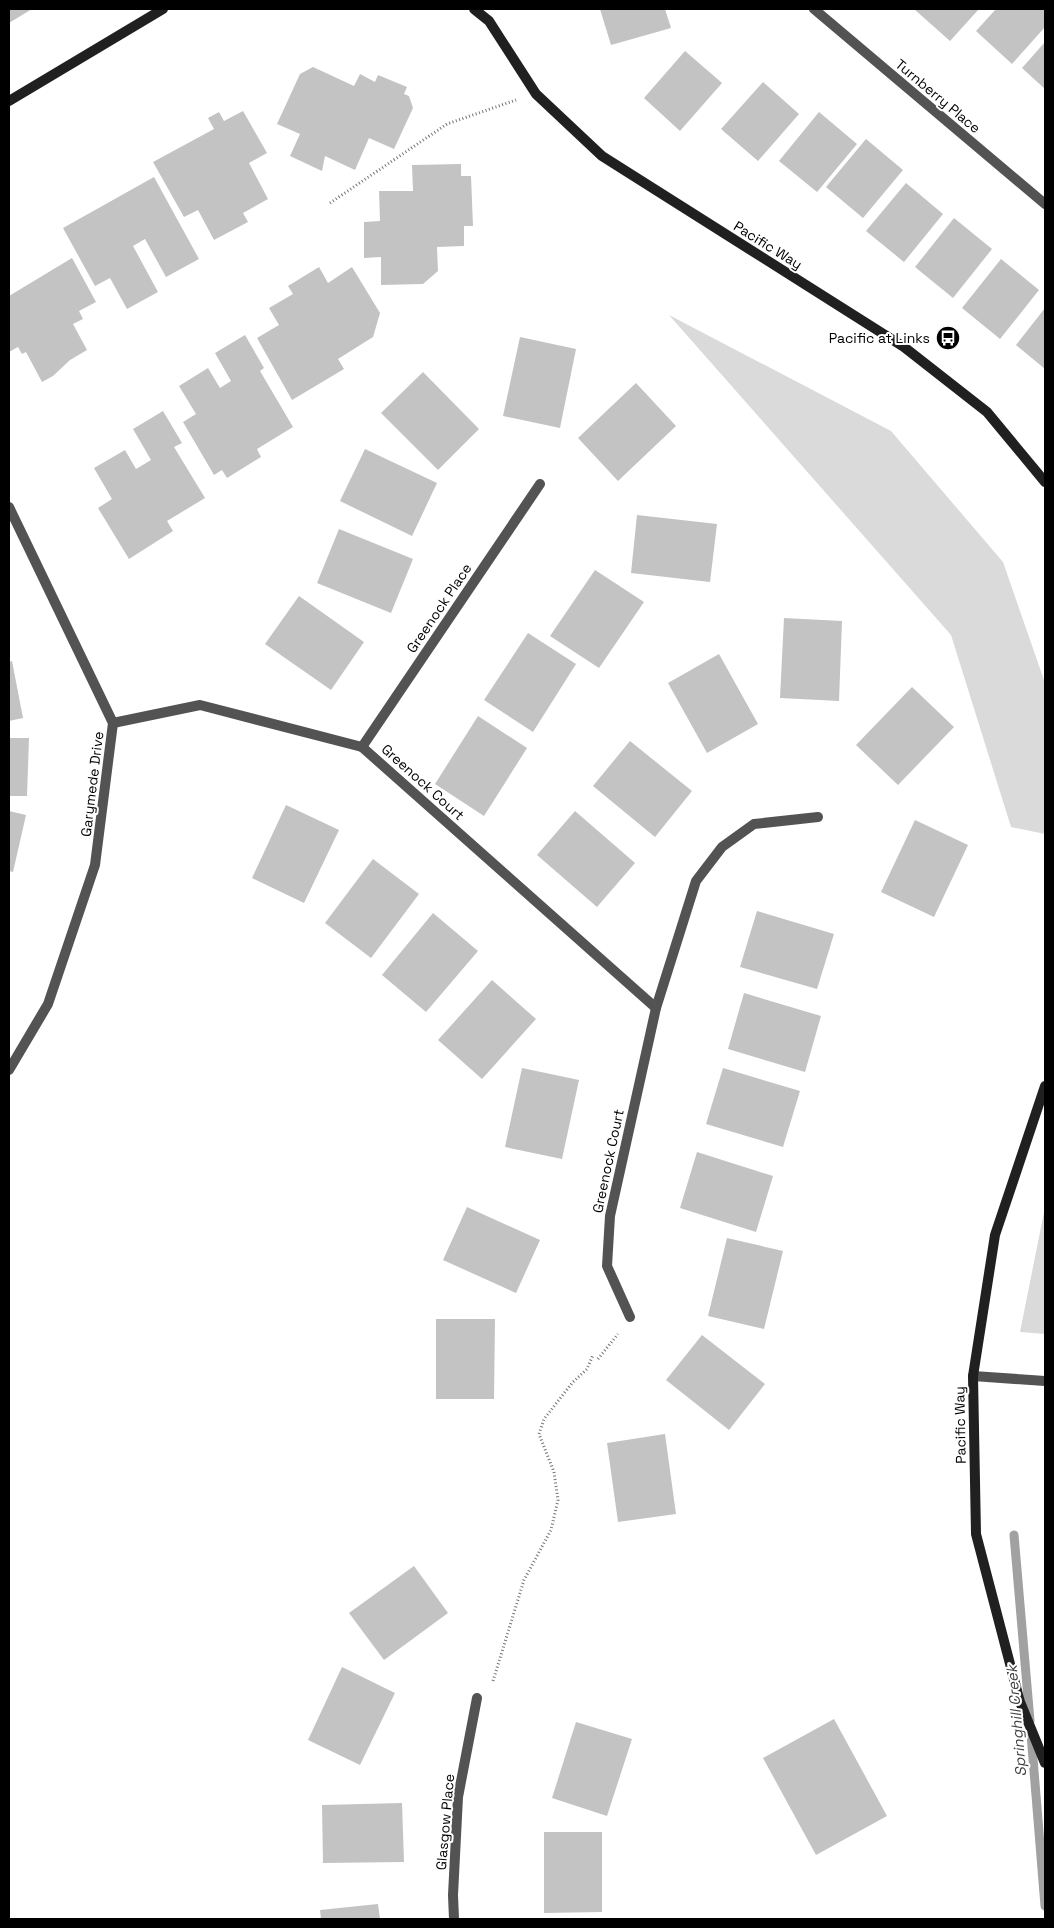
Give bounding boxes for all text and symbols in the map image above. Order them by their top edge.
street label: Turnberry Place [892,55,984,137]
street label: Pacific Way [730,217,806,273]
bus stop icon: Pacific at Links [935,325,961,351]
place label: Pacific at Links [829,329,930,347]
street label: Greenock Place [402,560,476,656]
street label: Garymede Drive [77,730,107,838]
street label: Greenock Court [378,740,468,824]
street label: Greenock Court [588,1108,628,1214]
street label: Pacific Way [950,1386,970,1464]
water label: Springhill Creek [1001,1663,1030,1778]
street label: Glasgow Place [432,1773,458,1871]

